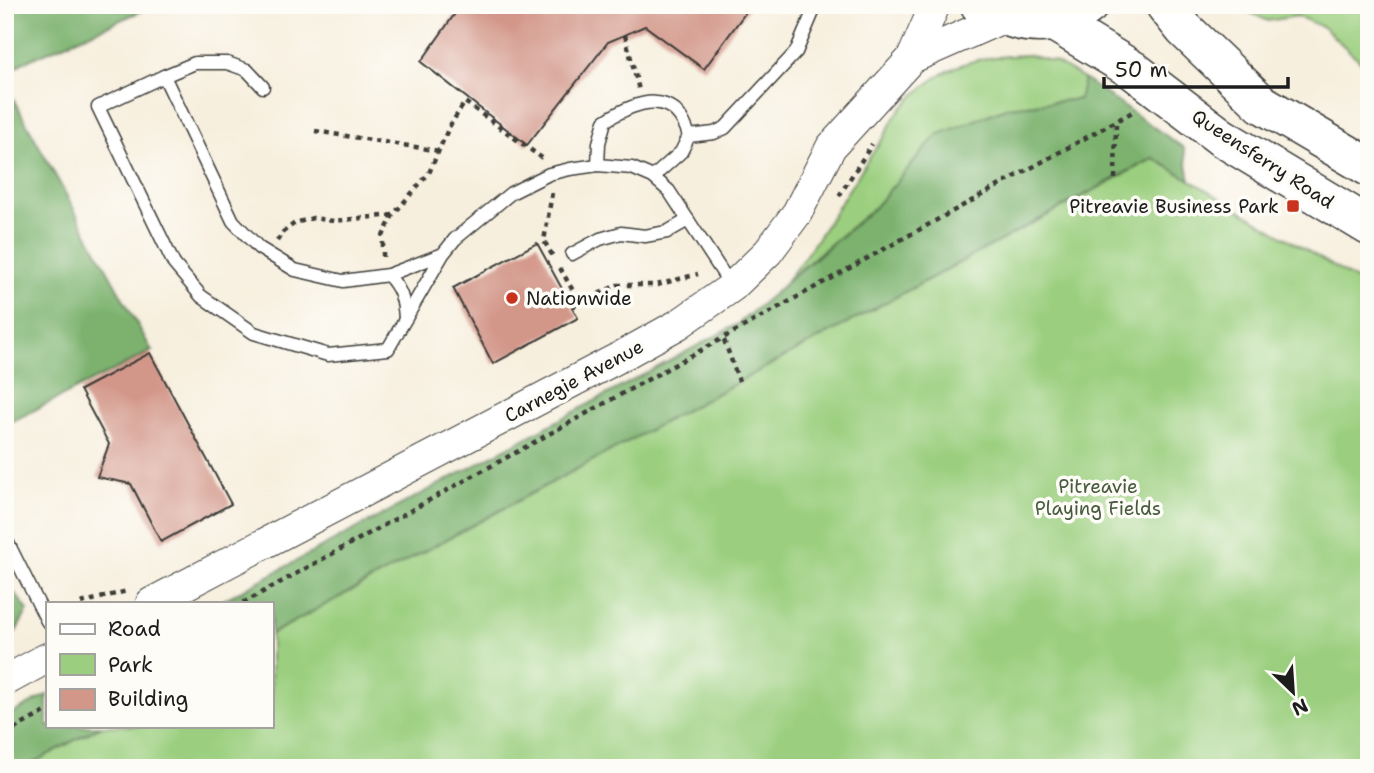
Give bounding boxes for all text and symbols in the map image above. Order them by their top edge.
scale bar [1104,46,1288,90]
text: 50 m [1115,56,1168,84]
street label: Queensferry Road [1187,104,1339,214]
place label: Pitreavie Business Park [1069,194,1279,219]
marker: Pitreavie Business Park [1285,198,1301,214]
place label: Nationwide [526,286,632,311]
marker: Nationwide [504,290,520,306]
street label: Carnegie Avenue [500,334,648,428]
park label: Pitreavie Playing Fields [1035,474,1161,521]
legend [46,602,273,728]
text: Road [108,615,161,643]
text: Park [108,651,153,679]
north arrow [1258,658,1328,728]
text: Building [108,685,188,713]
text: N [1288,692,1312,721]

